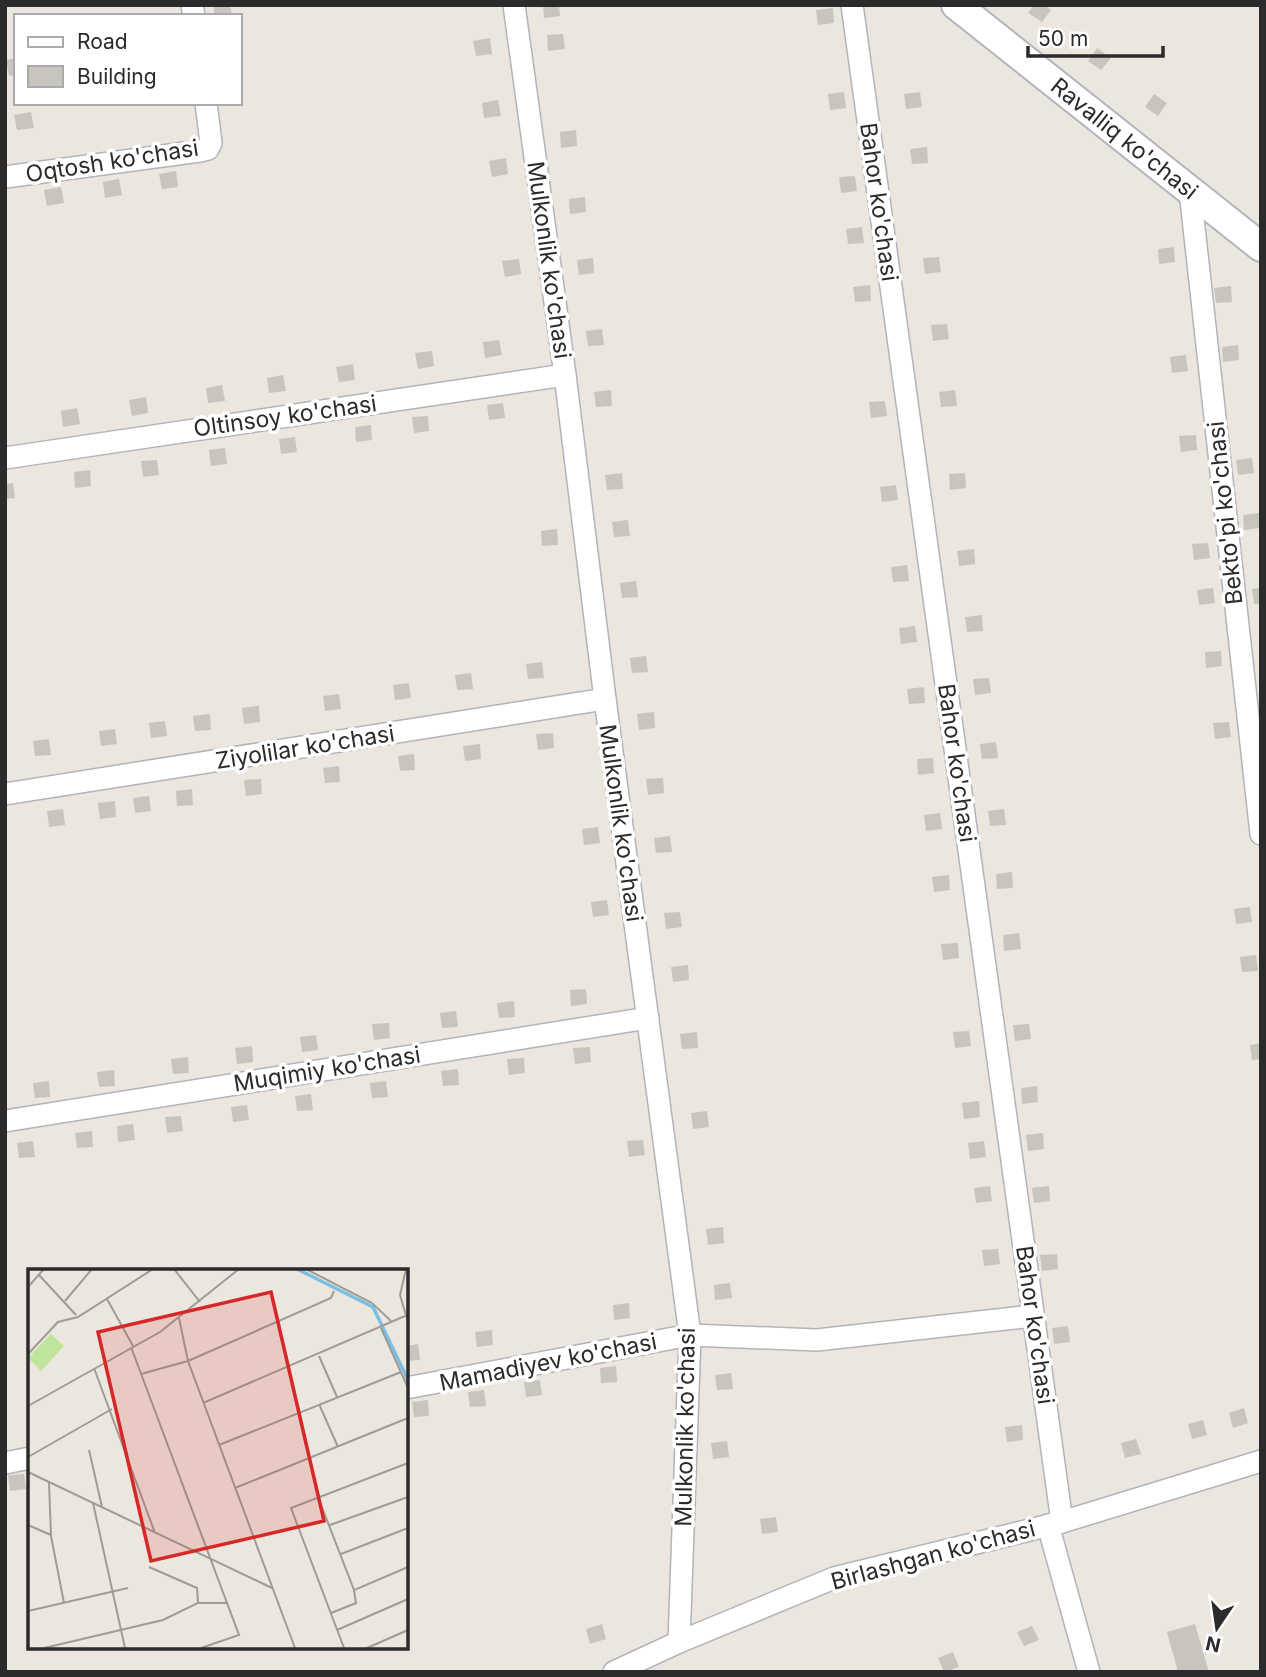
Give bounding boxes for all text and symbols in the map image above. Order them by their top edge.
legend [14,14,242,105]
scale bar [1028,14,1163,58]
text: 50 m [1038,26,1088,51]
text: Road [77,29,128,54]
text: Building [77,64,157,89]
street label: Ravalliq ko'chasi [1045,72,1204,205]
street label: Bahor ko'chasi [854,121,904,283]
street label: Oqtosh ko'chasi [24,134,200,188]
street label: Mulkonlik ko'chasi [521,159,577,361]
street label: Oltinsoy ko'chasi [192,389,378,443]
street label: Bekto'pi ko'chasi [1201,420,1249,606]
street label: Bahor ko'chasi [932,682,982,844]
street label: Ziyolilar ko'chasi [214,719,396,775]
street label: Mulkonlik ko'chasi [593,722,649,924]
street label: Muqimiy ko'chasi [232,1040,422,1098]
street label: Bahor ko'chasi [1010,1244,1060,1406]
inset map [28,1269,408,1649]
street label: Mamadiyev ko'chasi [437,1327,659,1397]
street label: Mulkonlik ko'chasi [669,1327,701,1527]
street label: Birlashgan ko'chasi [828,1514,1038,1596]
north arrow [1182,1593,1252,1663]
text: N [1204,1631,1223,1657]

